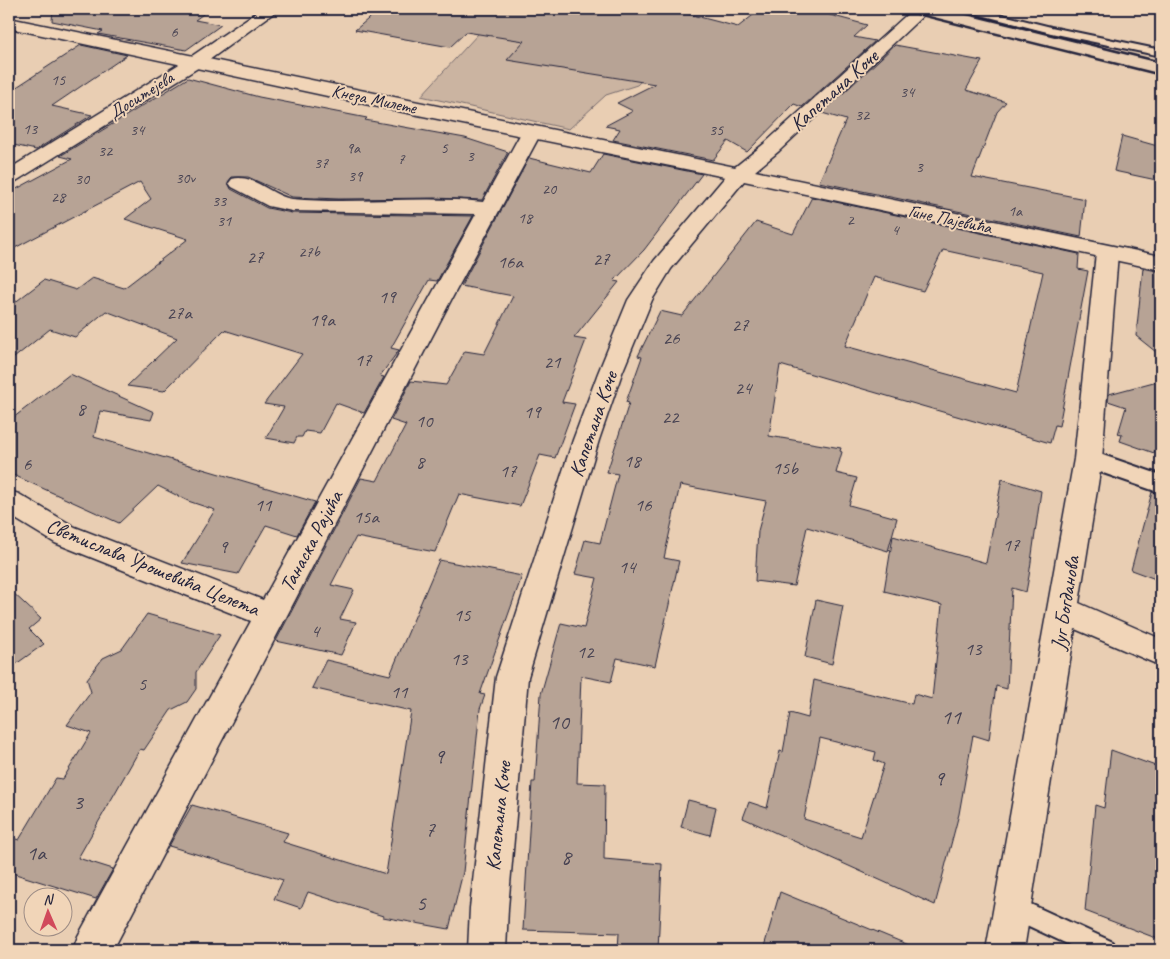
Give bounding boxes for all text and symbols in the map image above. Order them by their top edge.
house number: 6 [170,22,178,42]
street label: Капетана Коче [784,43,884,136]
street label: Доситејева [104,65,179,124]
house number: 15 [51,70,66,90]
street label: Кнеза Милете [330,79,419,120]
house number: 34 [900,82,916,102]
house number: 32 [855,105,871,125]
house number: 13 [23,119,39,139]
house number: 34 [130,120,146,140]
house number: 35 [709,120,724,140]
house number: 9a [346,138,361,158]
house number: 5 [440,138,448,158]
house number: 32 [98,141,114,161]
house number: 3 [466,146,475,166]
house number: 7 [397,149,405,169]
house number: 37 [314,153,329,173]
house number: 3 [915,157,924,177]
house number: 39 [348,166,364,186]
house number: 30v [175,168,197,188]
house number: 30 [75,169,91,189]
house number: 20 [542,179,558,199]
house number: 28 [51,187,67,207]
house number: 33 [212,191,228,211]
street label: Гине Пајевића [906,199,995,239]
house number: 1a [1008,201,1023,221]
house number: 18 [518,208,534,228]
house number: 2 [846,210,855,230]
house number: 31 [217,211,232,231]
house number: 4 [891,220,900,240]
house number: 27b [298,242,321,262]
house number: 27 [246,245,265,269]
house number: 27 [592,247,611,271]
house number: 16a [497,250,524,274]
house number: 19 [378,285,397,309]
house number: 27a [166,301,193,325]
house number: 19a [309,308,336,332]
house number: 27 [731,313,750,337]
house number: 26 [662,326,681,350]
house number: 17 [354,348,373,372]
house number: 21 [543,350,562,374]
street label: Капетана Коче [563,367,624,480]
house number: 24 [734,376,754,400]
house number: 8 [77,397,88,421]
house number: 19 [523,400,542,424]
house number: 22 [661,405,680,429]
house number: 10 [415,409,434,433]
house number: 18 [623,449,643,473]
house number: 8 [416,450,427,474]
house number: 6 [23,452,33,476]
house number: 15b [772,456,799,480]
house number: 17 [499,459,518,483]
street label: Танаска Рајића [274,484,349,596]
house number: 11 [254,493,273,517]
house number: 16 [634,493,653,517]
house number: 15a [353,505,380,529]
street label: Светислава Урошевића Целета [43,512,265,622]
house number: 17 [1002,533,1021,557]
house number: 9 [219,535,229,559]
street label: Југ Богданова [1045,553,1085,653]
house number: 14 [618,555,638,579]
house number: 15 [453,603,472,627]
house number: 4 [311,619,322,643]
house number: 13 [964,637,983,661]
house number: 12 [576,640,595,664]
house number: 13 [450,647,469,671]
house number: 5 [138,672,148,696]
house number: 11 [390,680,409,704]
house number: 11 [941,703,962,731]
house number: 10 [549,708,571,736]
house number: 9 [434,742,446,770]
street label: Капетана Коче [479,759,517,872]
house number: 9 [934,764,946,792]
house number: 3 [73,788,85,816]
house number: 7 [425,815,436,843]
house number: 1a [26,839,47,867]
house number: 8 [561,843,573,871]
north arrow [22,886,72,936]
house number: 5 [416,889,427,917]
text: N [43,891,55,908]

